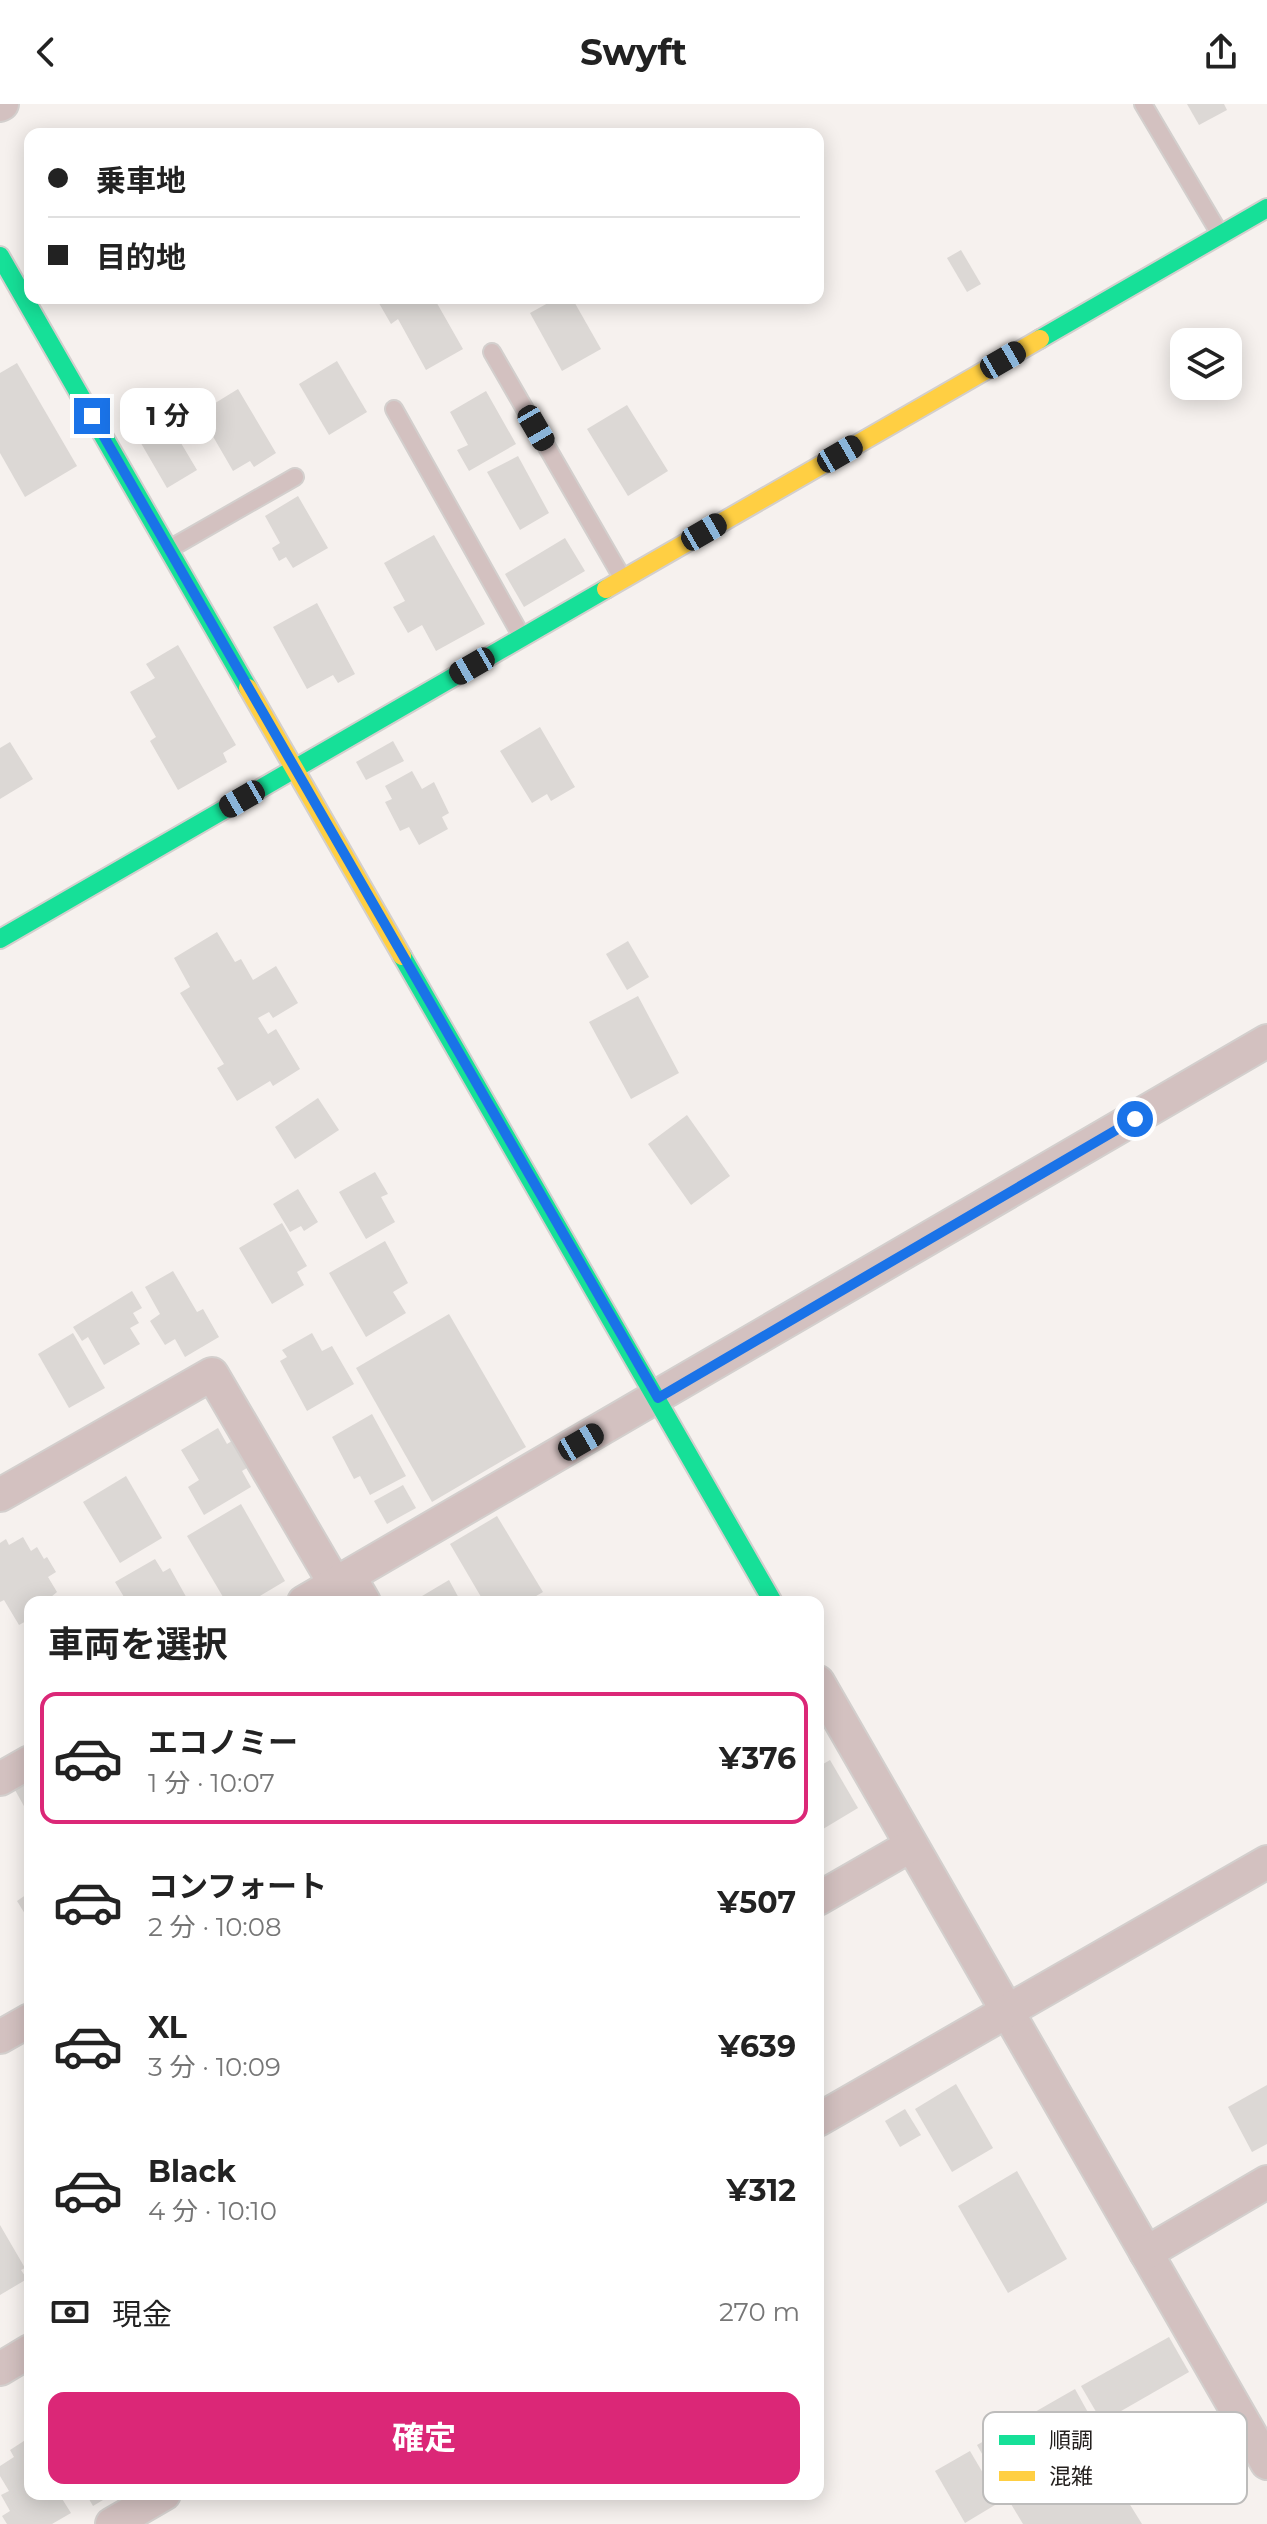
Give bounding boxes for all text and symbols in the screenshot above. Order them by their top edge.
icon: back [24,30,68,74]
text: Swyft [580,30,687,74]
icon: share [1199,30,1243,74]
text: 乗車地 [96,162,186,199]
text: 目的地 [96,239,186,276]
map controls [1170,328,1242,400]
button: layers [1170,328,1242,400]
car [976,338,1030,382]
callout: 1 分 [120,388,216,444]
route end [74,398,110,434]
text: 1 分 [146,400,190,432]
car [514,401,558,455]
car [813,432,867,476]
car [677,510,731,554]
car [445,644,499,688]
car [215,777,269,821]
route start [1117,1101,1153,1137]
car [554,1420,608,1464]
text: 車両を選択 [48,1622,228,1666]
icon: car [52,1722,124,1794]
text: エコノミー [148,1724,298,1761]
text: ¥376 [719,1740,796,1777]
text: 1 分 · 10:07 [148,1767,275,1799]
icon: car [52,1866,124,1938]
text: コンフォート [148,1868,327,1905]
text: ¥507 [717,1884,796,1921]
text: 2 分 · 10:08 [148,1911,282,1943]
text: XL [148,2009,187,2046]
icon: car [52,2010,124,2082]
text: ¥639 [718,2028,796,2065]
text: 3 分 · 10:09 [148,2051,281,2083]
text: Black [148,2153,236,2190]
icon: car [52,2154,124,2226]
text: ¥312 [726,2172,796,2209]
text: 4 分 · 10:10 [148,2195,277,2227]
icon: cash [48,2290,92,2334]
text: 現金 [112,2296,172,2333]
text: 270 m [719,2296,800,2328]
button: 確定 [48,2392,800,2484]
legend [983,2412,1247,2504]
text: 順調 [1049,2427,1093,2454]
text: 混雑 [1049,2463,1093,2490]

